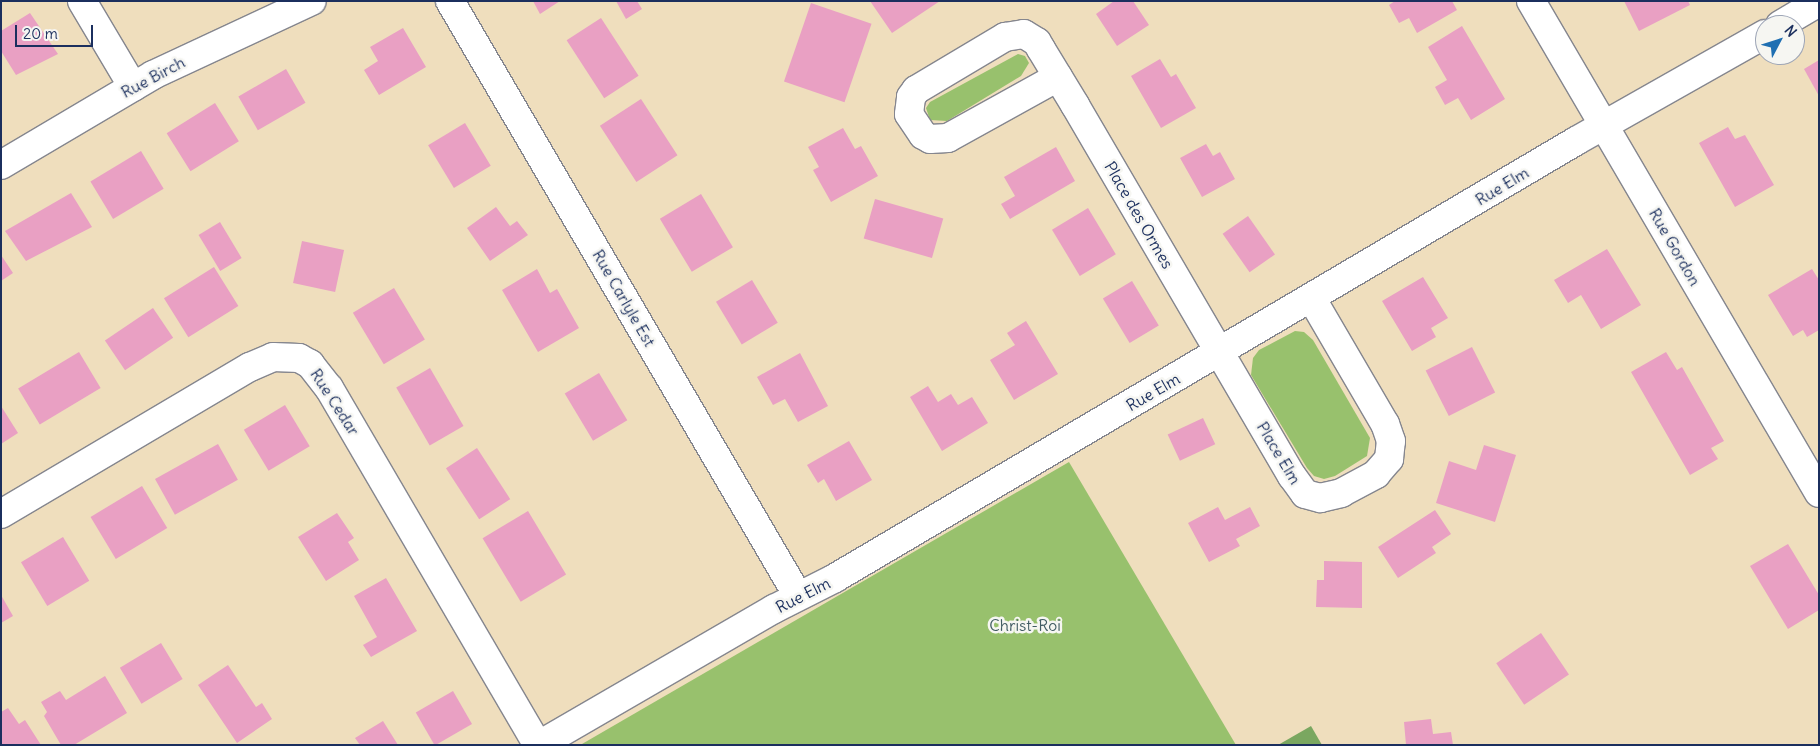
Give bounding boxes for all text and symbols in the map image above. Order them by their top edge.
scale bar [18,15,95,47]
north arrow [1755,15,1805,65]
text: N [1781,22,1801,40]
text: 20 m [23,24,58,43]
street label: Rue Birch [118,52,188,102]
street label: Place des Ormes [1101,158,1177,272]
street label: Rue Elm [1472,163,1532,209]
street label: Rue Gordon [1645,205,1705,289]
street label: Rue Carlyle Est [589,246,659,350]
street label: Rue Cedar [306,365,364,439]
street label: Rue Elm [1123,369,1183,415]
street label: Place Elm [1253,418,1305,488]
street label: Rue Elm [772,573,834,617]
park label: Christ-Roi [989,615,1061,635]

